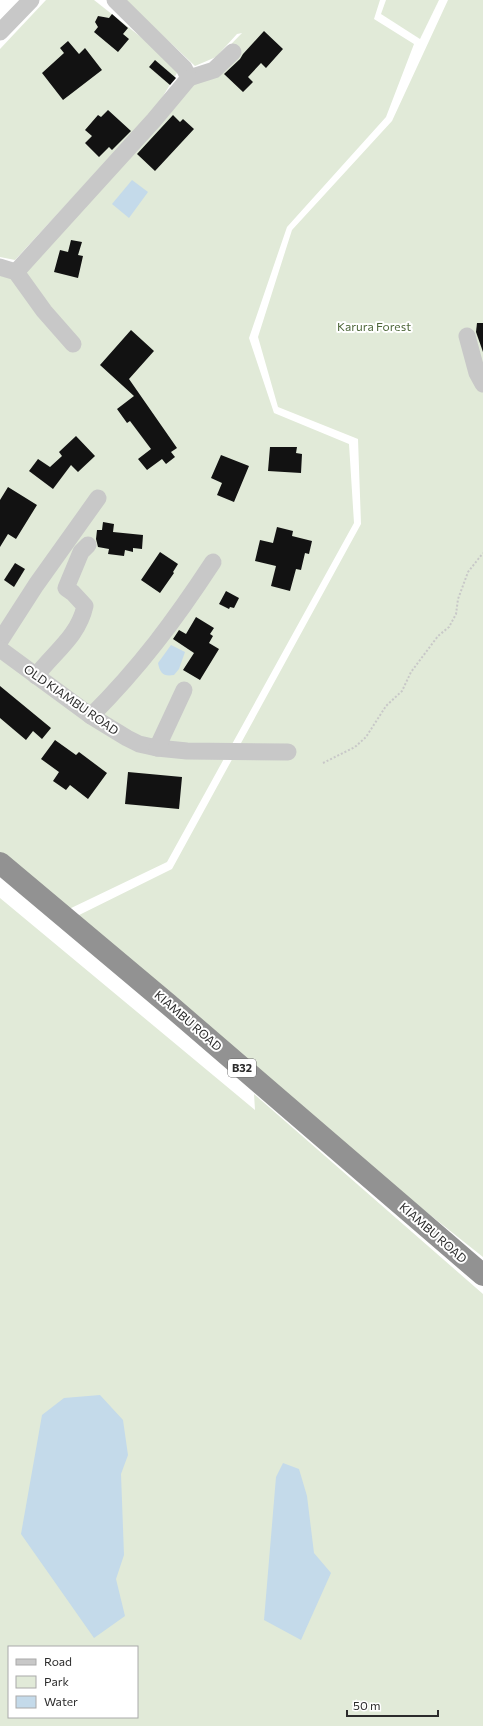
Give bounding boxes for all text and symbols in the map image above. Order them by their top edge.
park label: Karura Forest [337,319,411,333]
street label: OLD KIAMBU ROAD [22,661,122,737]
street label: KIAMBU ROAD [152,987,225,1053]
road number: B32 [228,1059,256,1077]
street label: KIAMBU ROAD [397,1199,470,1265]
legend [8,1646,138,1718]
text: Road [44,1654,72,1668]
text: Park [44,1674,70,1688]
scale bar [347,1692,438,1718]
text: Water [44,1694,78,1708]
text: 50 m [353,1698,381,1712]

